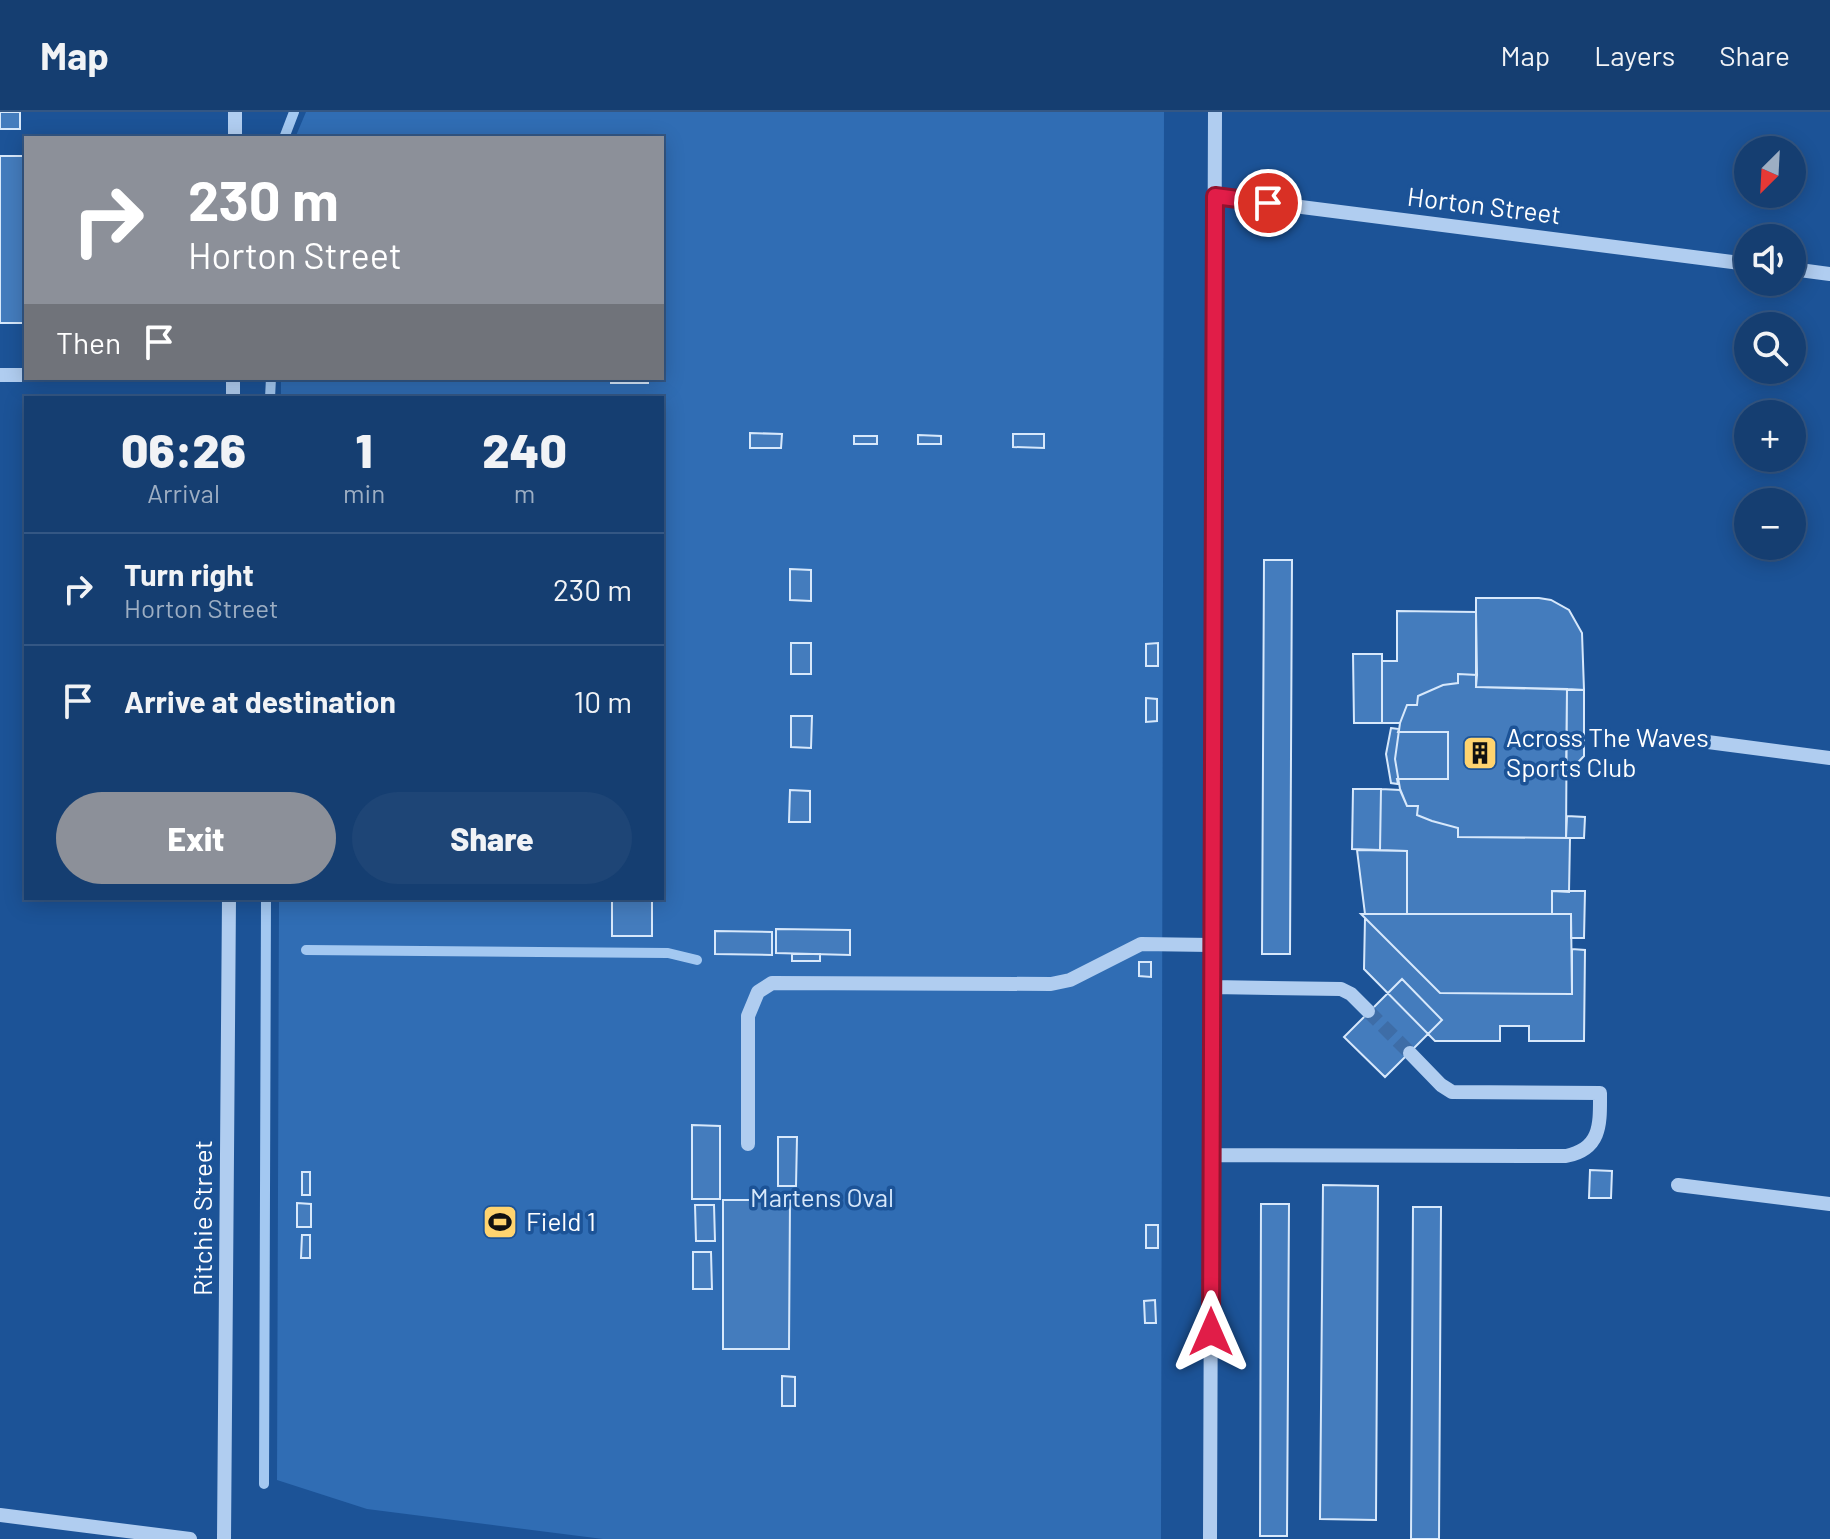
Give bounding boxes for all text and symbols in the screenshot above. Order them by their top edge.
text: Map [40,32,109,78]
text: Map [1500,38,1550,72]
text: Layers [1594,38,1675,72]
text: Share [1719,38,1790,72]
north arrow [1734,136,1806,208]
map controls [1734,136,1806,560]
text: 230 m [188,165,339,232]
icon: right [56,168,160,272]
pin [1234,169,1302,237]
street label: Horton Street [1406,180,1563,229]
icon: arrive [1246,181,1290,225]
button: sound [1734,224,1806,296]
text: Horton Street [188,233,402,276]
button: search [1734,312,1806,384]
icon: arrive [137,320,181,364]
text: Then [56,324,121,360]
button: + [1734,400,1806,472]
text: 06:26 [121,420,246,478]
text: 1 [356,420,373,478]
text: 240 [482,420,567,478]
text: Arrival [147,477,220,508]
text: min [343,477,385,508]
text: m [514,477,535,508]
button: − [1734,488,1806,560]
text: Turn right [124,556,254,592]
icon: right [56,567,100,611]
text: 230 m [553,571,632,607]
text: Horton Street [124,592,278,623]
icon: arrive [56,679,100,723]
text: Arrive at destination [124,683,396,719]
text: 10 m [574,683,632,719]
place label: Across The Waves Sports Club [1506,721,1709,782]
building icon: Across The Waves Sports Club [1461,734,1499,772]
button: Exit [56,792,336,884]
button: Share [352,792,632,884]
street label: Ritchie Street [186,1140,217,1296]
park label: Martens Oval [750,1181,894,1212]
sports icon: Field 1 [481,1203,519,1241]
place label: Field 1 [526,1205,596,1236]
position arrow [1169,1290,1253,1374]

